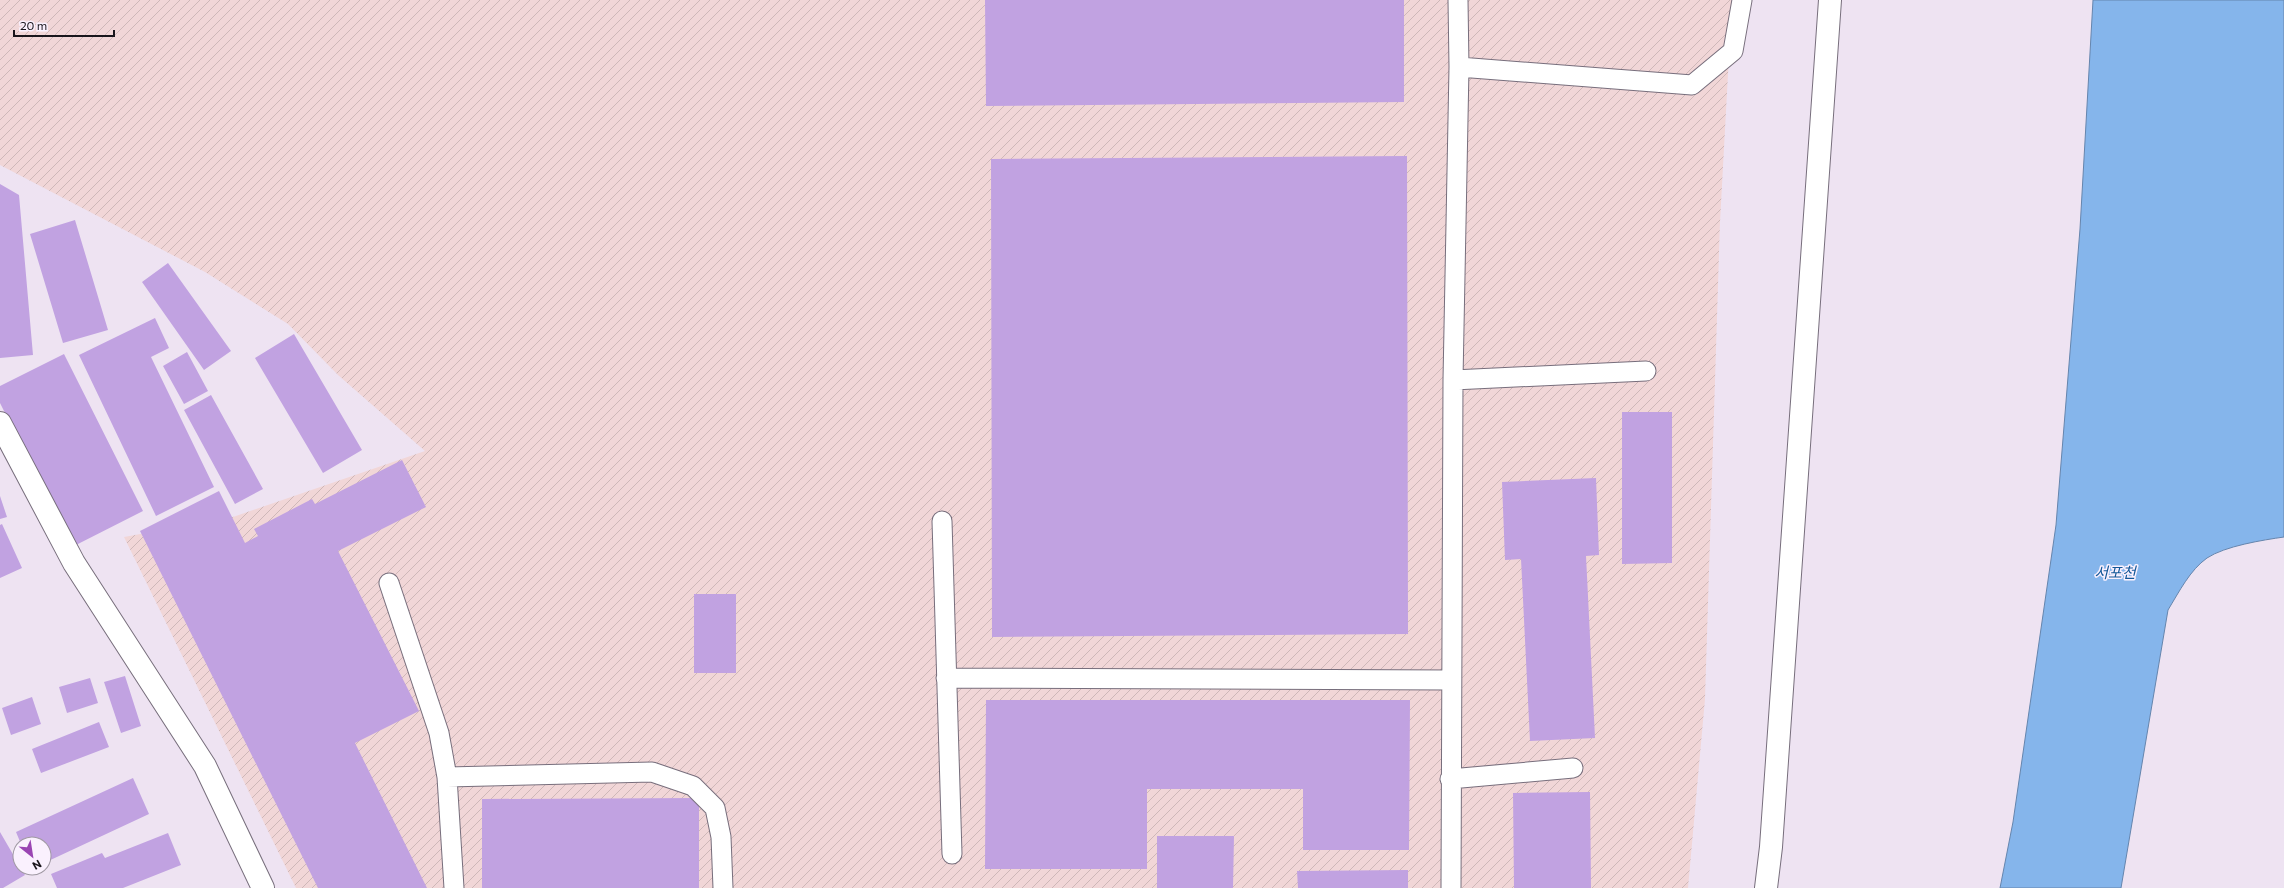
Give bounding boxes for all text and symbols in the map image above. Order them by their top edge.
scale bar [14,12,114,38]
text: 20 m [20,18,47,32]
water label: 서포천 [2094,563,2138,581]
north arrow [12,836,52,876]
text: N [30,857,44,873]

